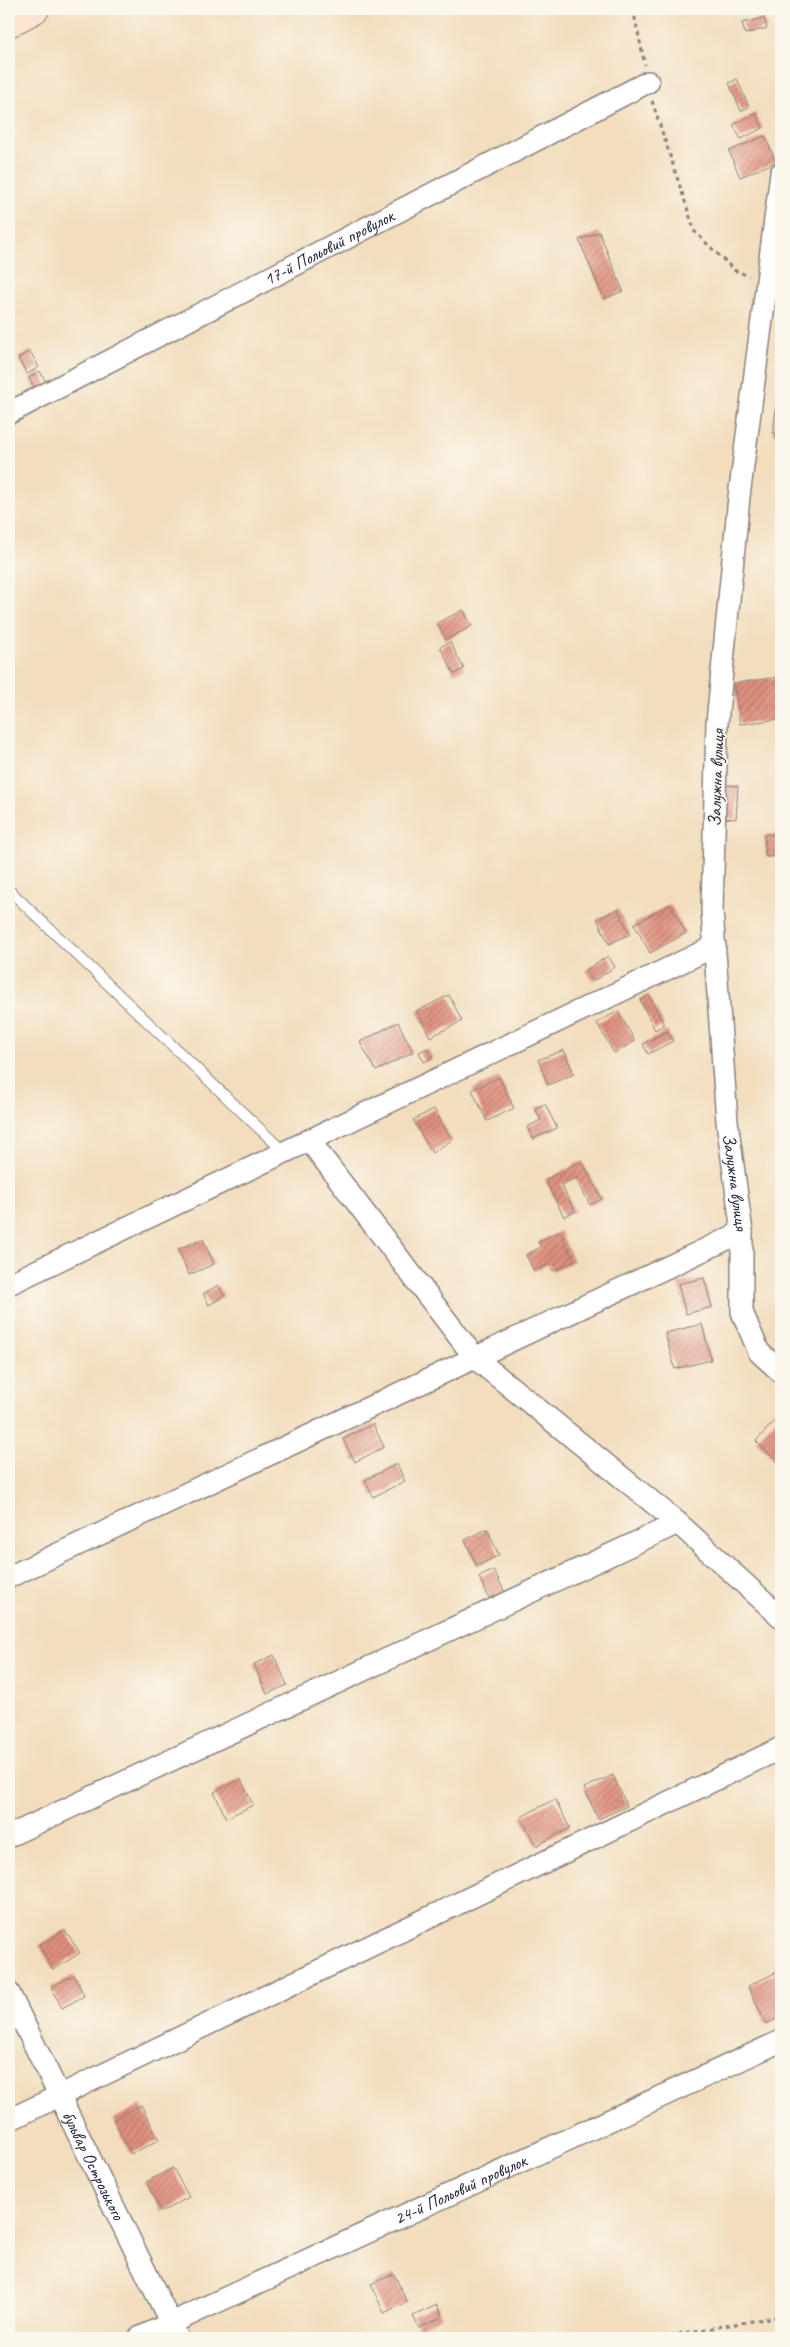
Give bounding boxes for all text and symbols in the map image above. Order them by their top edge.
street label: 17-й Польовий провулок [260,204,399,290]
street label: Залужна вулиця [703,727,729,827]
street label: Залужна вулиця [718,1132,753,1234]
street label: бульвар Острозького [57,2107,130,2225]
street label: 24-й Польовий провулок [391,2149,531,2229]

